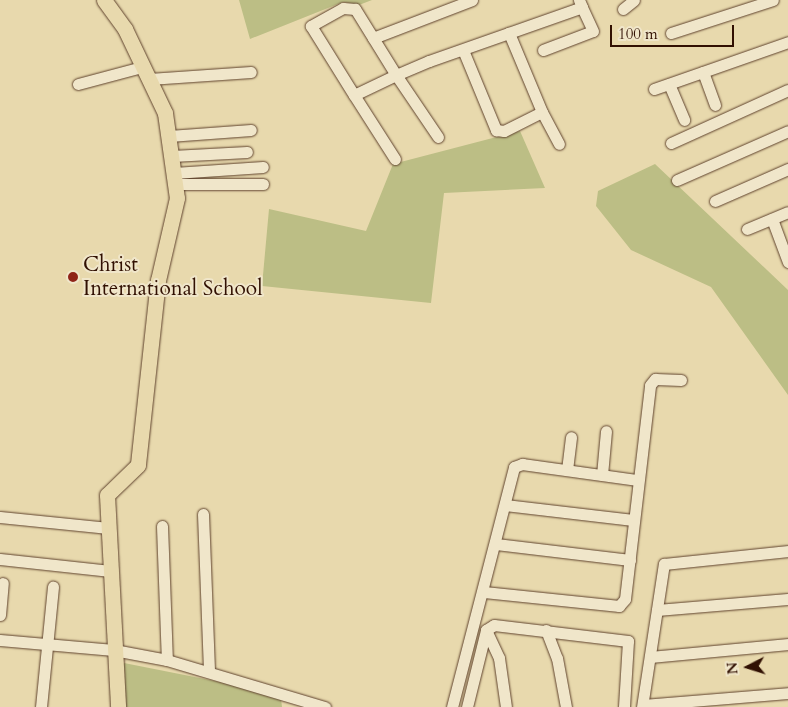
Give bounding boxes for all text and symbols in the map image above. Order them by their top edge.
scale bar [613,15,737,47]
text: 100 m [618,24,658,44]
place label: Christ International School [83,252,262,302]
marker: Christ International School [67,271,79,283]
north arrow [723,642,773,692]
text: N [723,661,743,675]

